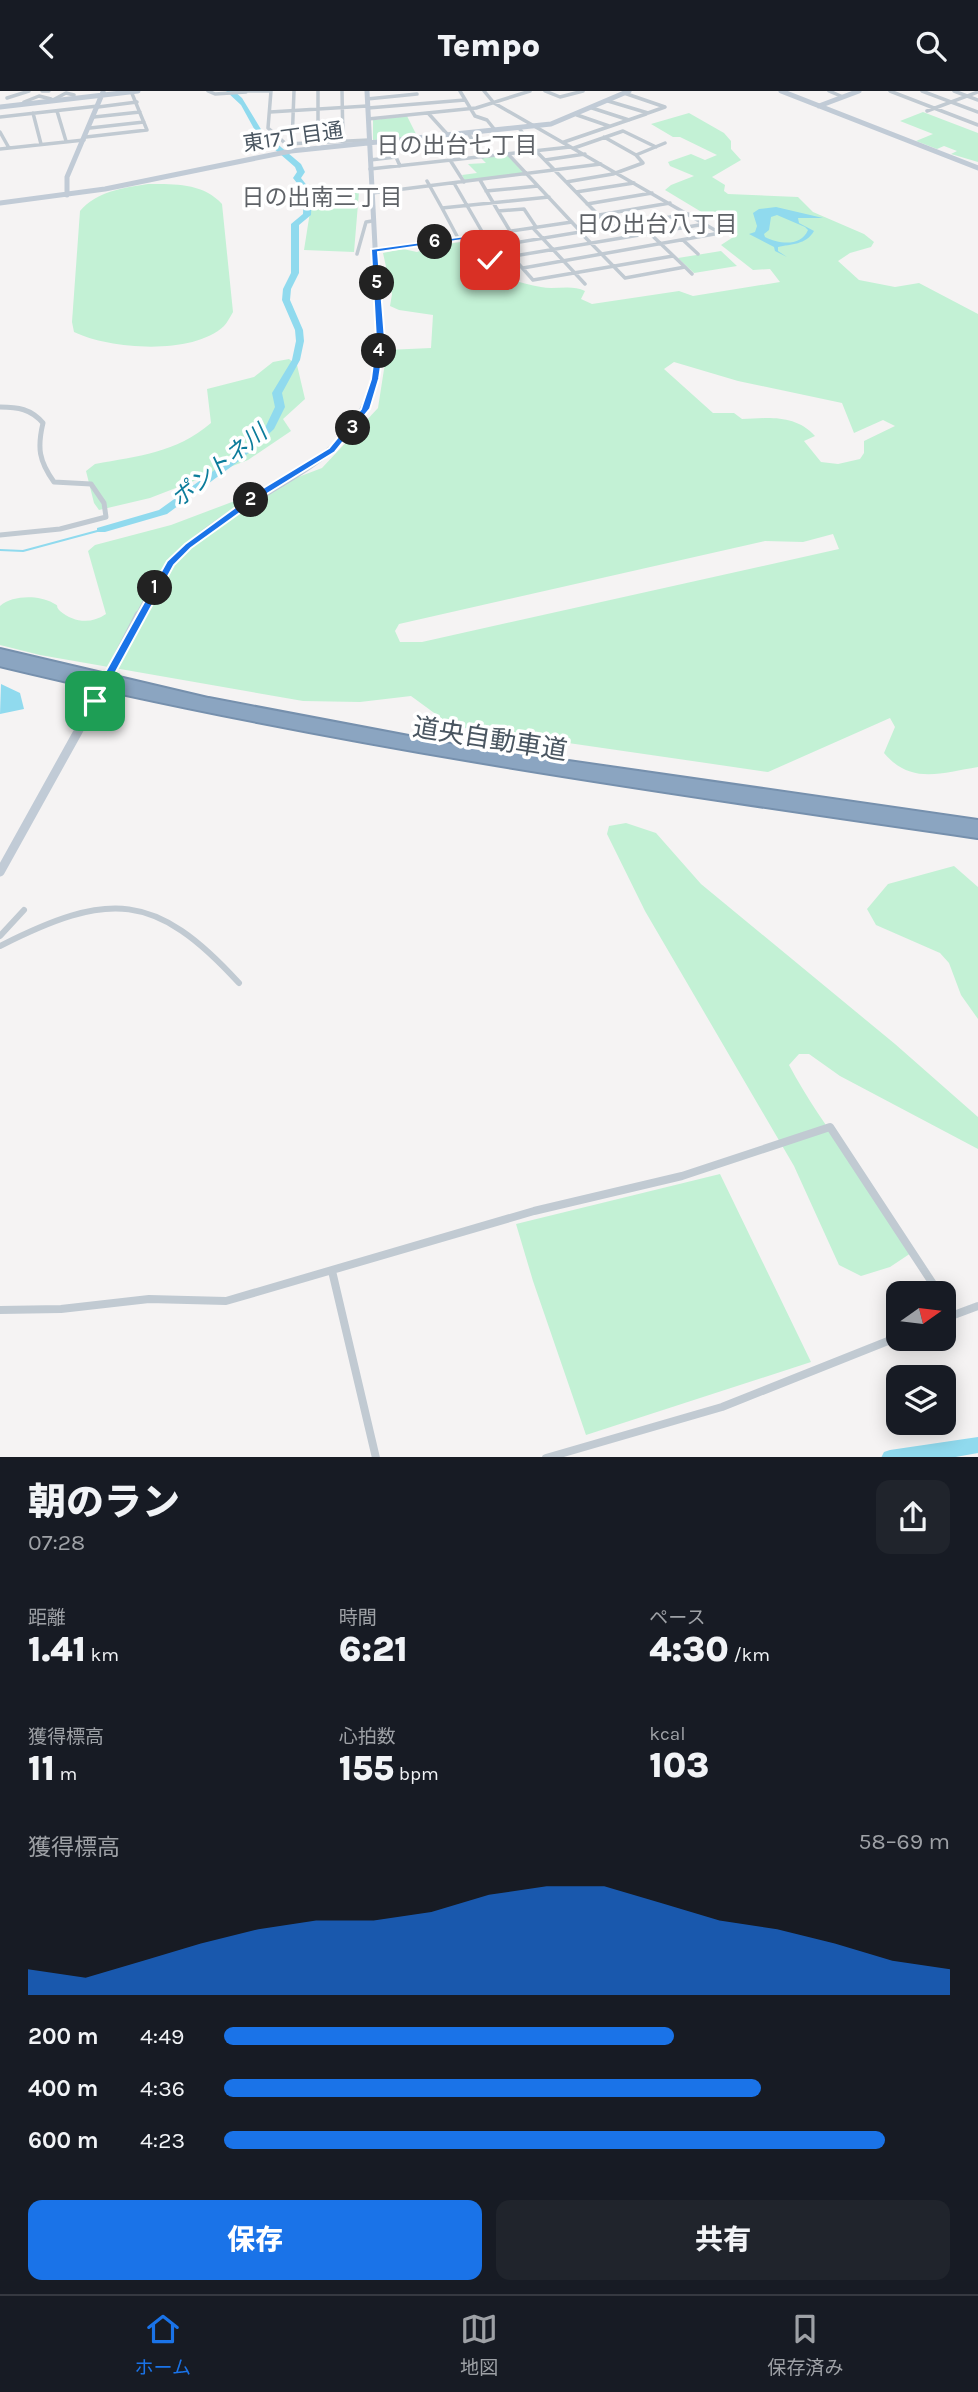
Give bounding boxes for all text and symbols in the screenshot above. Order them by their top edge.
icon: back [28,27,66,65]
text: Tempo [438,27,540,64]
icon: search [912,27,950,65]
street label: 東17丁目通 [241,118,345,156]
district label: 日の出台七丁目 [377,132,538,159]
district label: 日の出南三丁目 [242,184,403,211]
district label: 日の出台八丁目 [577,211,738,238]
pin: 6 [418,225,452,259]
text: 6 [429,230,440,252]
pin [460,230,520,290]
icon: check [471,241,509,279]
pin: 5 [360,265,394,301]
text: 5 [371,271,382,293]
pin: 4 [362,334,396,369]
text: 4 [373,339,384,361]
pin: 3 [336,411,370,445]
text: 3 [347,416,358,438]
water label: ポントネ川 [166,417,275,513]
pin: 2 [233,483,268,517]
text: 2 [245,488,256,510]
pin: 1 [138,571,172,605]
text: 1 [151,576,158,598]
pin [65,671,125,731]
icon: arrive [76,682,114,720]
street label: 道央自動車道 [411,711,569,767]
north arrow [886,1281,956,1351]
map controls [886,1281,956,1435]
button: layers [886,1365,956,1435]
text: 朝のラン [28,1480,180,1525]
button: share [876,1480,950,1554]
text: 07:28 [28,1529,85,1556]
text: 距離 [28,1607,66,1629]
text: 時間 [339,1607,377,1629]
text: ペース [649,1607,705,1629]
text: 1.41 [28,1629,86,1670]
text: 6:21 [339,1629,408,1670]
text: 4:30 [649,1629,729,1670]
text: km [86,1644,119,1666]
text: /km [729,1644,770,1666]
text: kcal [649,1723,686,1745]
text: 獲得標高 [28,1726,104,1748]
text: 心拍数 [339,1726,396,1748]
text: 103 [649,1745,709,1786]
text: 11 [28,1748,55,1789]
text: 155 [339,1748,394,1789]
text: m [55,1763,77,1785]
text: bpm [394,1763,439,1785]
text: 58–69 m [859,1828,950,1855]
text: 獲得標高 [28,1834,120,1861]
text: 200 m [28,2023,99,2050]
text: 4:49 [140,2023,184,2050]
text: 400 m [28,2075,98,2102]
text: 4:36 [140,2075,185,2102]
text: 600 m [28,2127,99,2154]
text: 4:23 [140,2127,185,2154]
button: 保存 [28,2200,482,2280]
button: 共有 [496,2200,950,2280]
tab: ホーム [135,2310,191,2379]
tab: 地図 [460,2310,498,2379]
tab: 保存済み [767,2310,843,2379]

